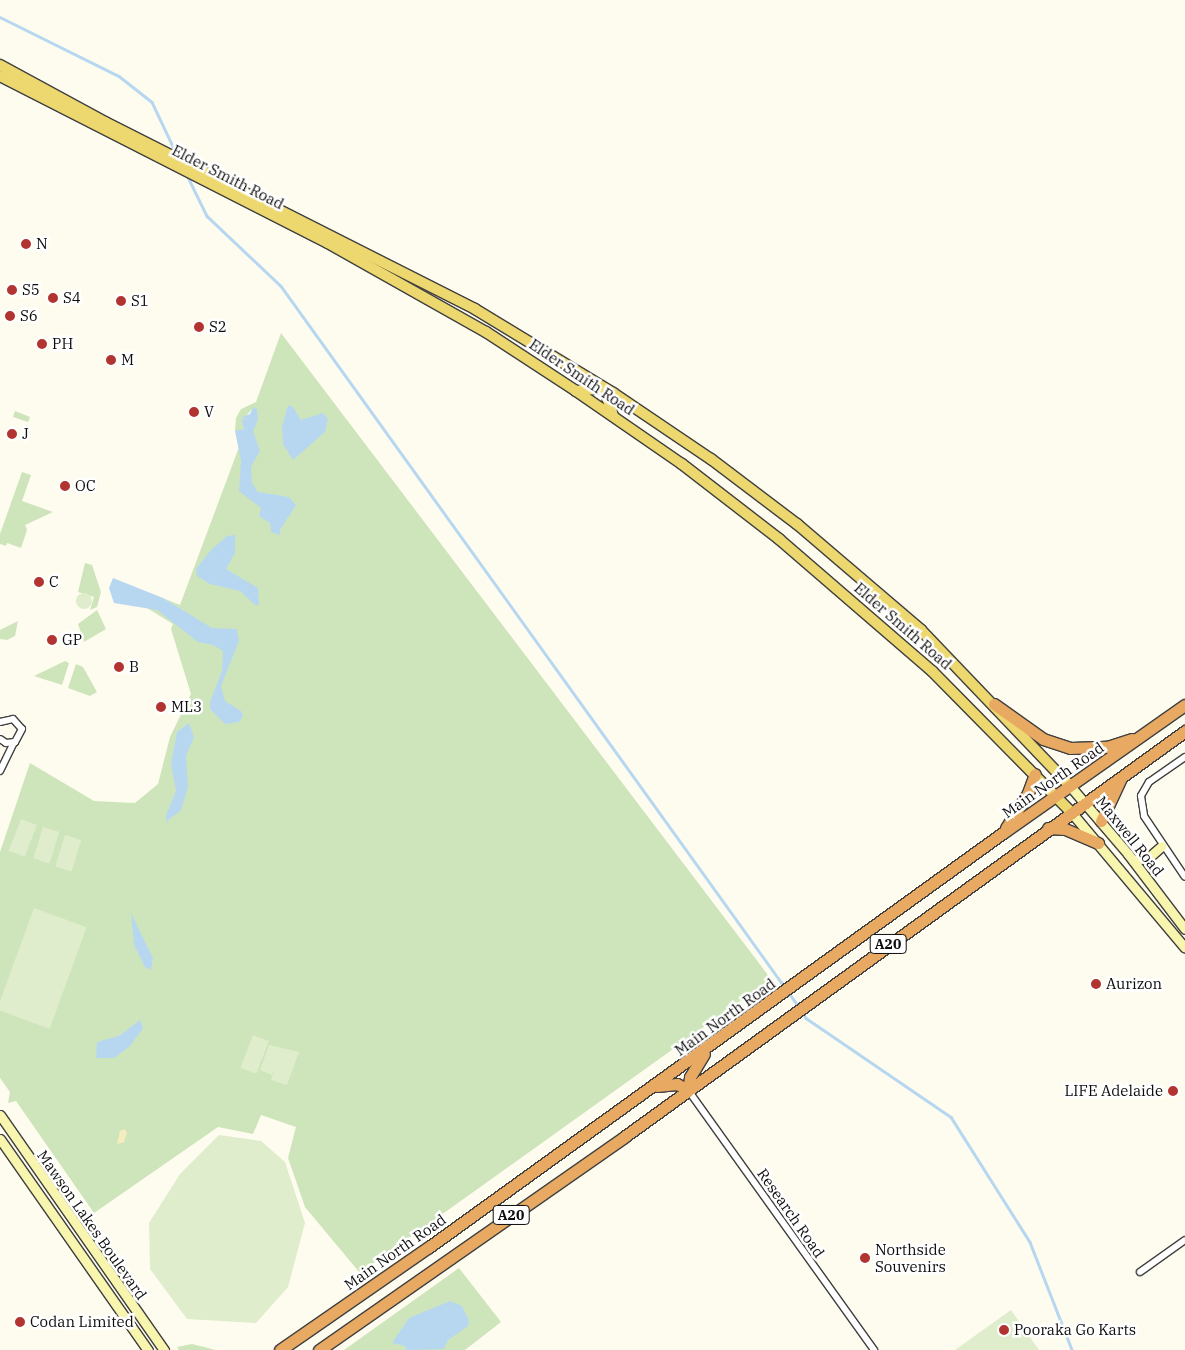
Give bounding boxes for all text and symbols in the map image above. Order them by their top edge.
street label: Elder Smith Road [169,141,287,213]
place label: N [36,235,48,253]
marker: N [20,238,32,250]
place label: S5 [22,281,40,299]
marker: S5 [6,284,18,296]
place label: S4 [63,289,81,307]
marker: S4 [47,292,59,304]
place label: S1 [131,292,149,310]
marker: S1 [115,295,127,307]
place label: S6 [20,307,38,325]
marker: S6 [4,310,16,322]
place label: S2 [209,318,227,336]
marker: S2 [193,321,205,333]
place label: PH [52,335,73,353]
street label: Elder Smith Road [526,335,638,419]
marker: PH [36,338,48,350]
place label: M [121,351,134,369]
marker: M [105,354,117,366]
place label: V [204,403,214,421]
marker: V [188,406,200,418]
place label: J [22,425,29,443]
marker: J [6,428,18,440]
place label: OC [75,477,96,495]
marker: OC [59,480,71,492]
place label: C [49,573,59,591]
marker: C [33,576,45,588]
street label: Elder Smith Road [851,579,955,673]
place label: GP [62,631,82,649]
marker: GP [46,634,58,646]
place label: B [129,658,139,676]
marker: B [113,661,125,673]
place label: ML3 [171,698,202,716]
marker: ML3 [155,701,167,713]
street label: Main North Road [999,738,1107,822]
street label: Maxwell Road [1092,792,1168,880]
road number: A20 [869,932,907,956]
street label: Main North Road [671,975,779,1059]
place label: Aurizon [1106,975,1162,993]
marker: Aurizon [1090,978,1102,990]
place label: LIFE Adelaide [1064,1082,1163,1100]
marker: LIFE Adelaide [1167,1085,1179,1097]
street label: Mawson Lakes Boulevard [34,1147,150,1303]
street label: Research Road [754,1165,828,1261]
road number: A20 [492,1204,530,1226]
street label: Main North Road [341,1210,449,1294]
place label: Northside Souvenirs [875,1240,946,1275]
marker: Northside Souvenirs [859,1252,871,1264]
place label: Codan Limited [30,1313,134,1331]
marker: Codan Limited [14,1316,26,1328]
place label: Pooraka Go Karts [1014,1321,1136,1339]
marker: Pooraka Go Karts [998,1324,1010,1336]

